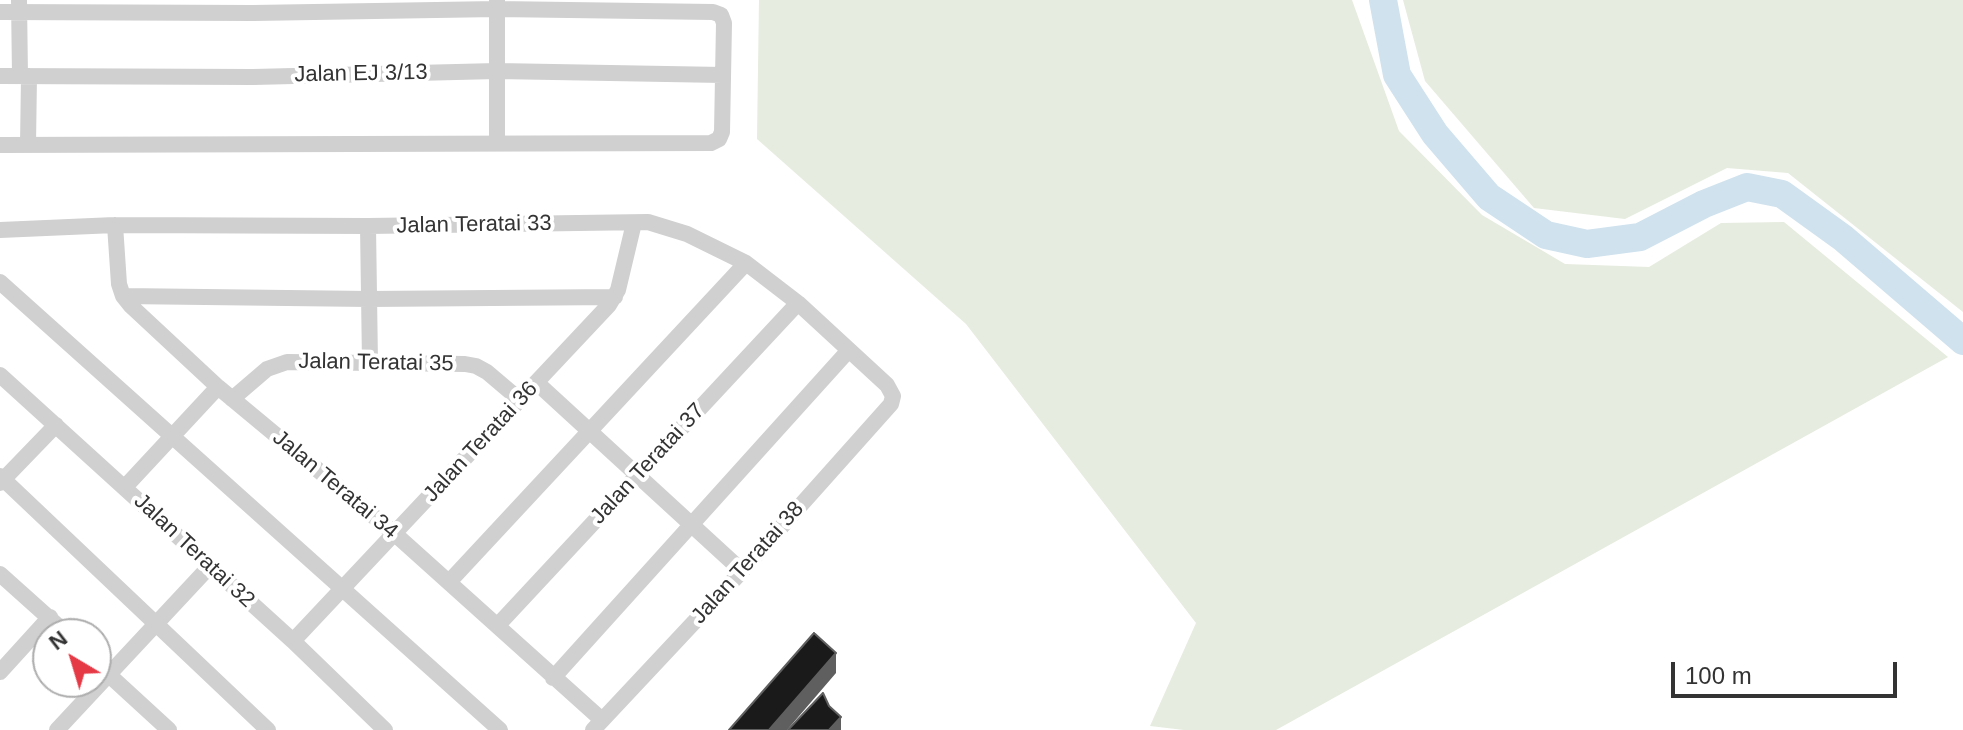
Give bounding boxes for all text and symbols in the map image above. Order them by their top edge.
street label: Jalan EJ 3/13 [294,60,428,88]
street label: Jalan Teratai 33 [396,210,552,240]
street label: Jalan Teratai 35 [298,348,454,378]
street label: Jalan Teratai 36 [418,376,544,508]
street label: Jalan Teratai 37 [585,398,711,530]
street label: Jalan Teratai 34 [267,425,403,545]
street label: Jalan Teratai 32 [128,488,260,614]
street label: Jalan Teratai 38 [686,496,810,630]
north arrow [32,618,112,698]
text: N [44,626,72,655]
scale bar [1675,646,1901,696]
text: 100 m [1685,662,1752,689]

